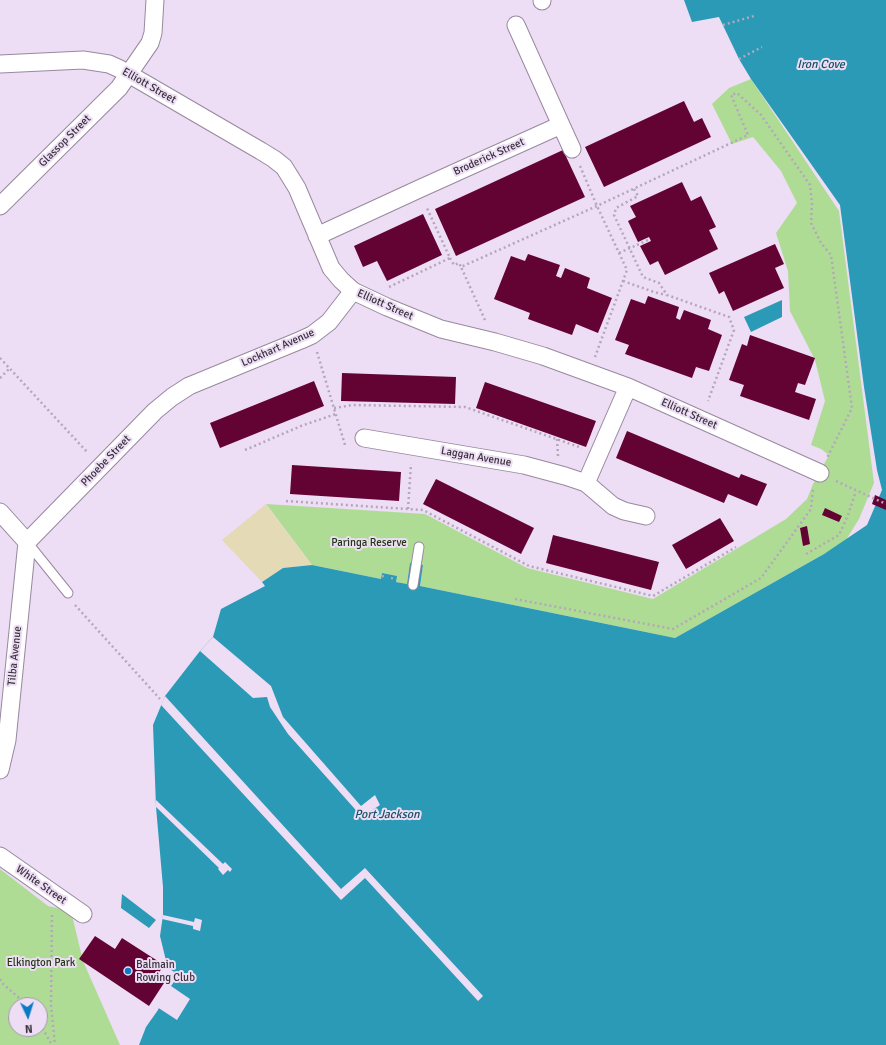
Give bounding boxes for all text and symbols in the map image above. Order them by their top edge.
water label: Iron Cove [797,58,845,72]
street label: Elliott Street [120,65,178,107]
street label: Glassop Street [36,112,94,170]
street label: Broderick Street [451,135,527,179]
street label: Elliott Street [355,287,415,323]
street label: Lockhart Avenue [240,326,316,370]
street label: Elliott Street [659,396,719,432]
street label: Phoebe Street [78,433,134,489]
street label: Laggan Avenue [440,444,512,470]
park label: Paringa Reserve [331,536,407,550]
street label: Tilba Avenue [5,626,25,686]
water label: Port Jackson [354,808,420,822]
street label: White Street [13,863,69,907]
park label: Elkington Park [7,956,75,970]
place label: Balmain Rowing Club [136,958,195,984]
marker: Balmain Rowing Club [123,966,133,976]
north arrow [8,997,48,1037]
text: N [25,1022,33,1035]

